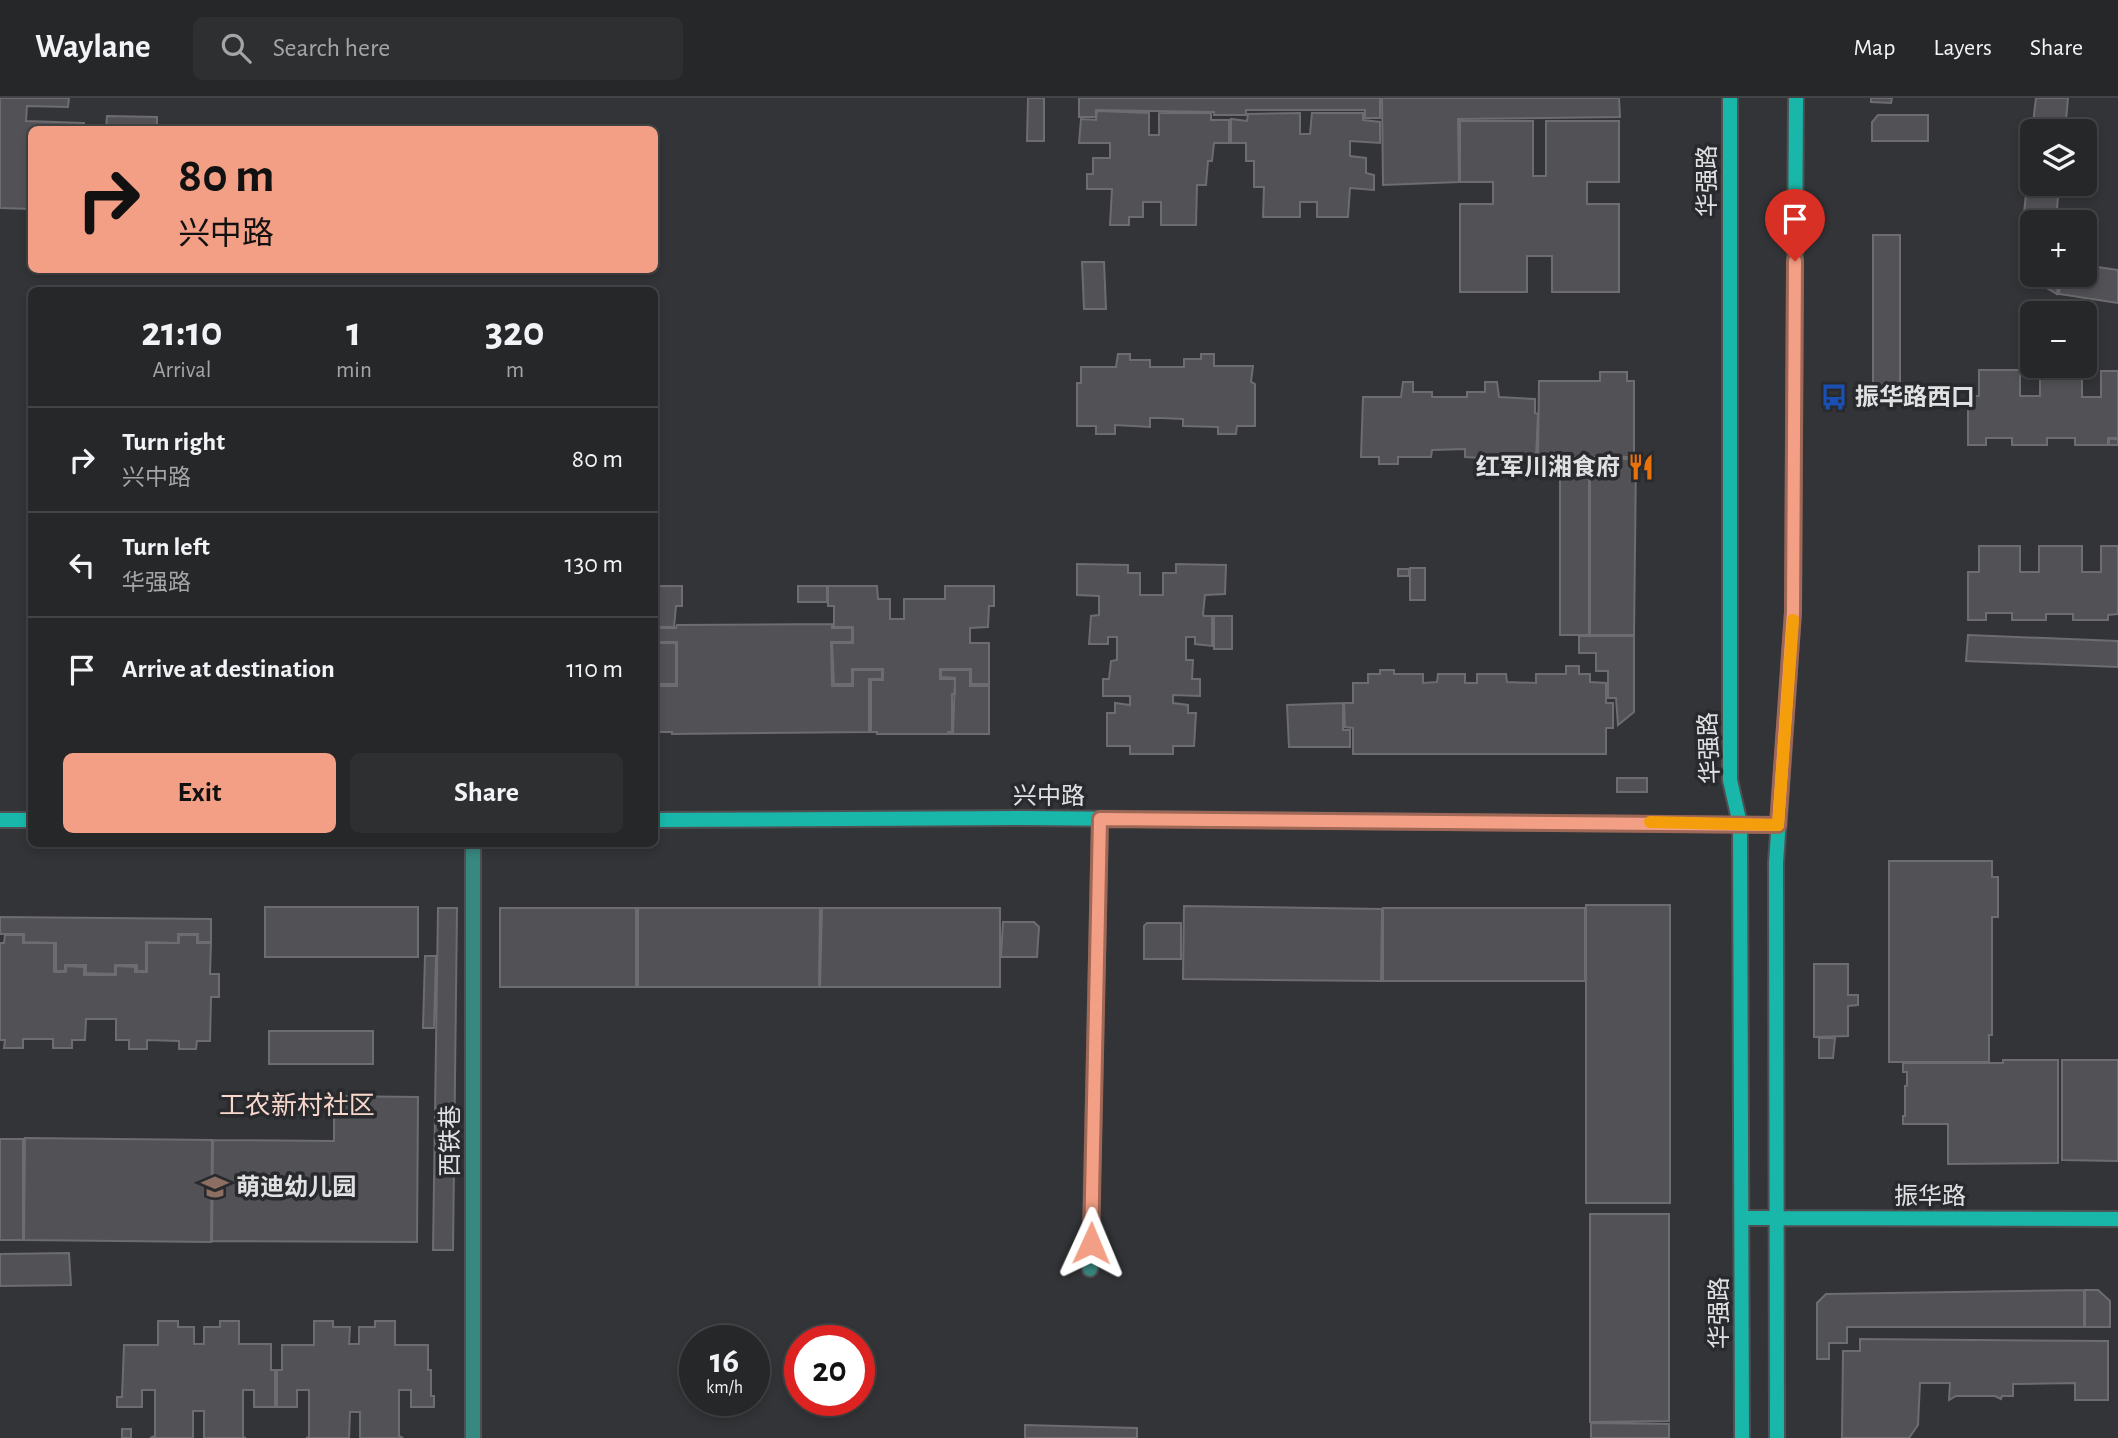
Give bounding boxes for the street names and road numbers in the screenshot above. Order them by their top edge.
street label: 华强路 [1694,145,1720,217]
street label: 华强路 [1695,712,1723,784]
street label: 兴中路 [1013,783,1085,809]
street label: 西铁巷 [437,1105,463,1177]
street label: 振华路 [1894,1183,1966,1209]
street label: 华强路 [1706,1277,1732,1349]

